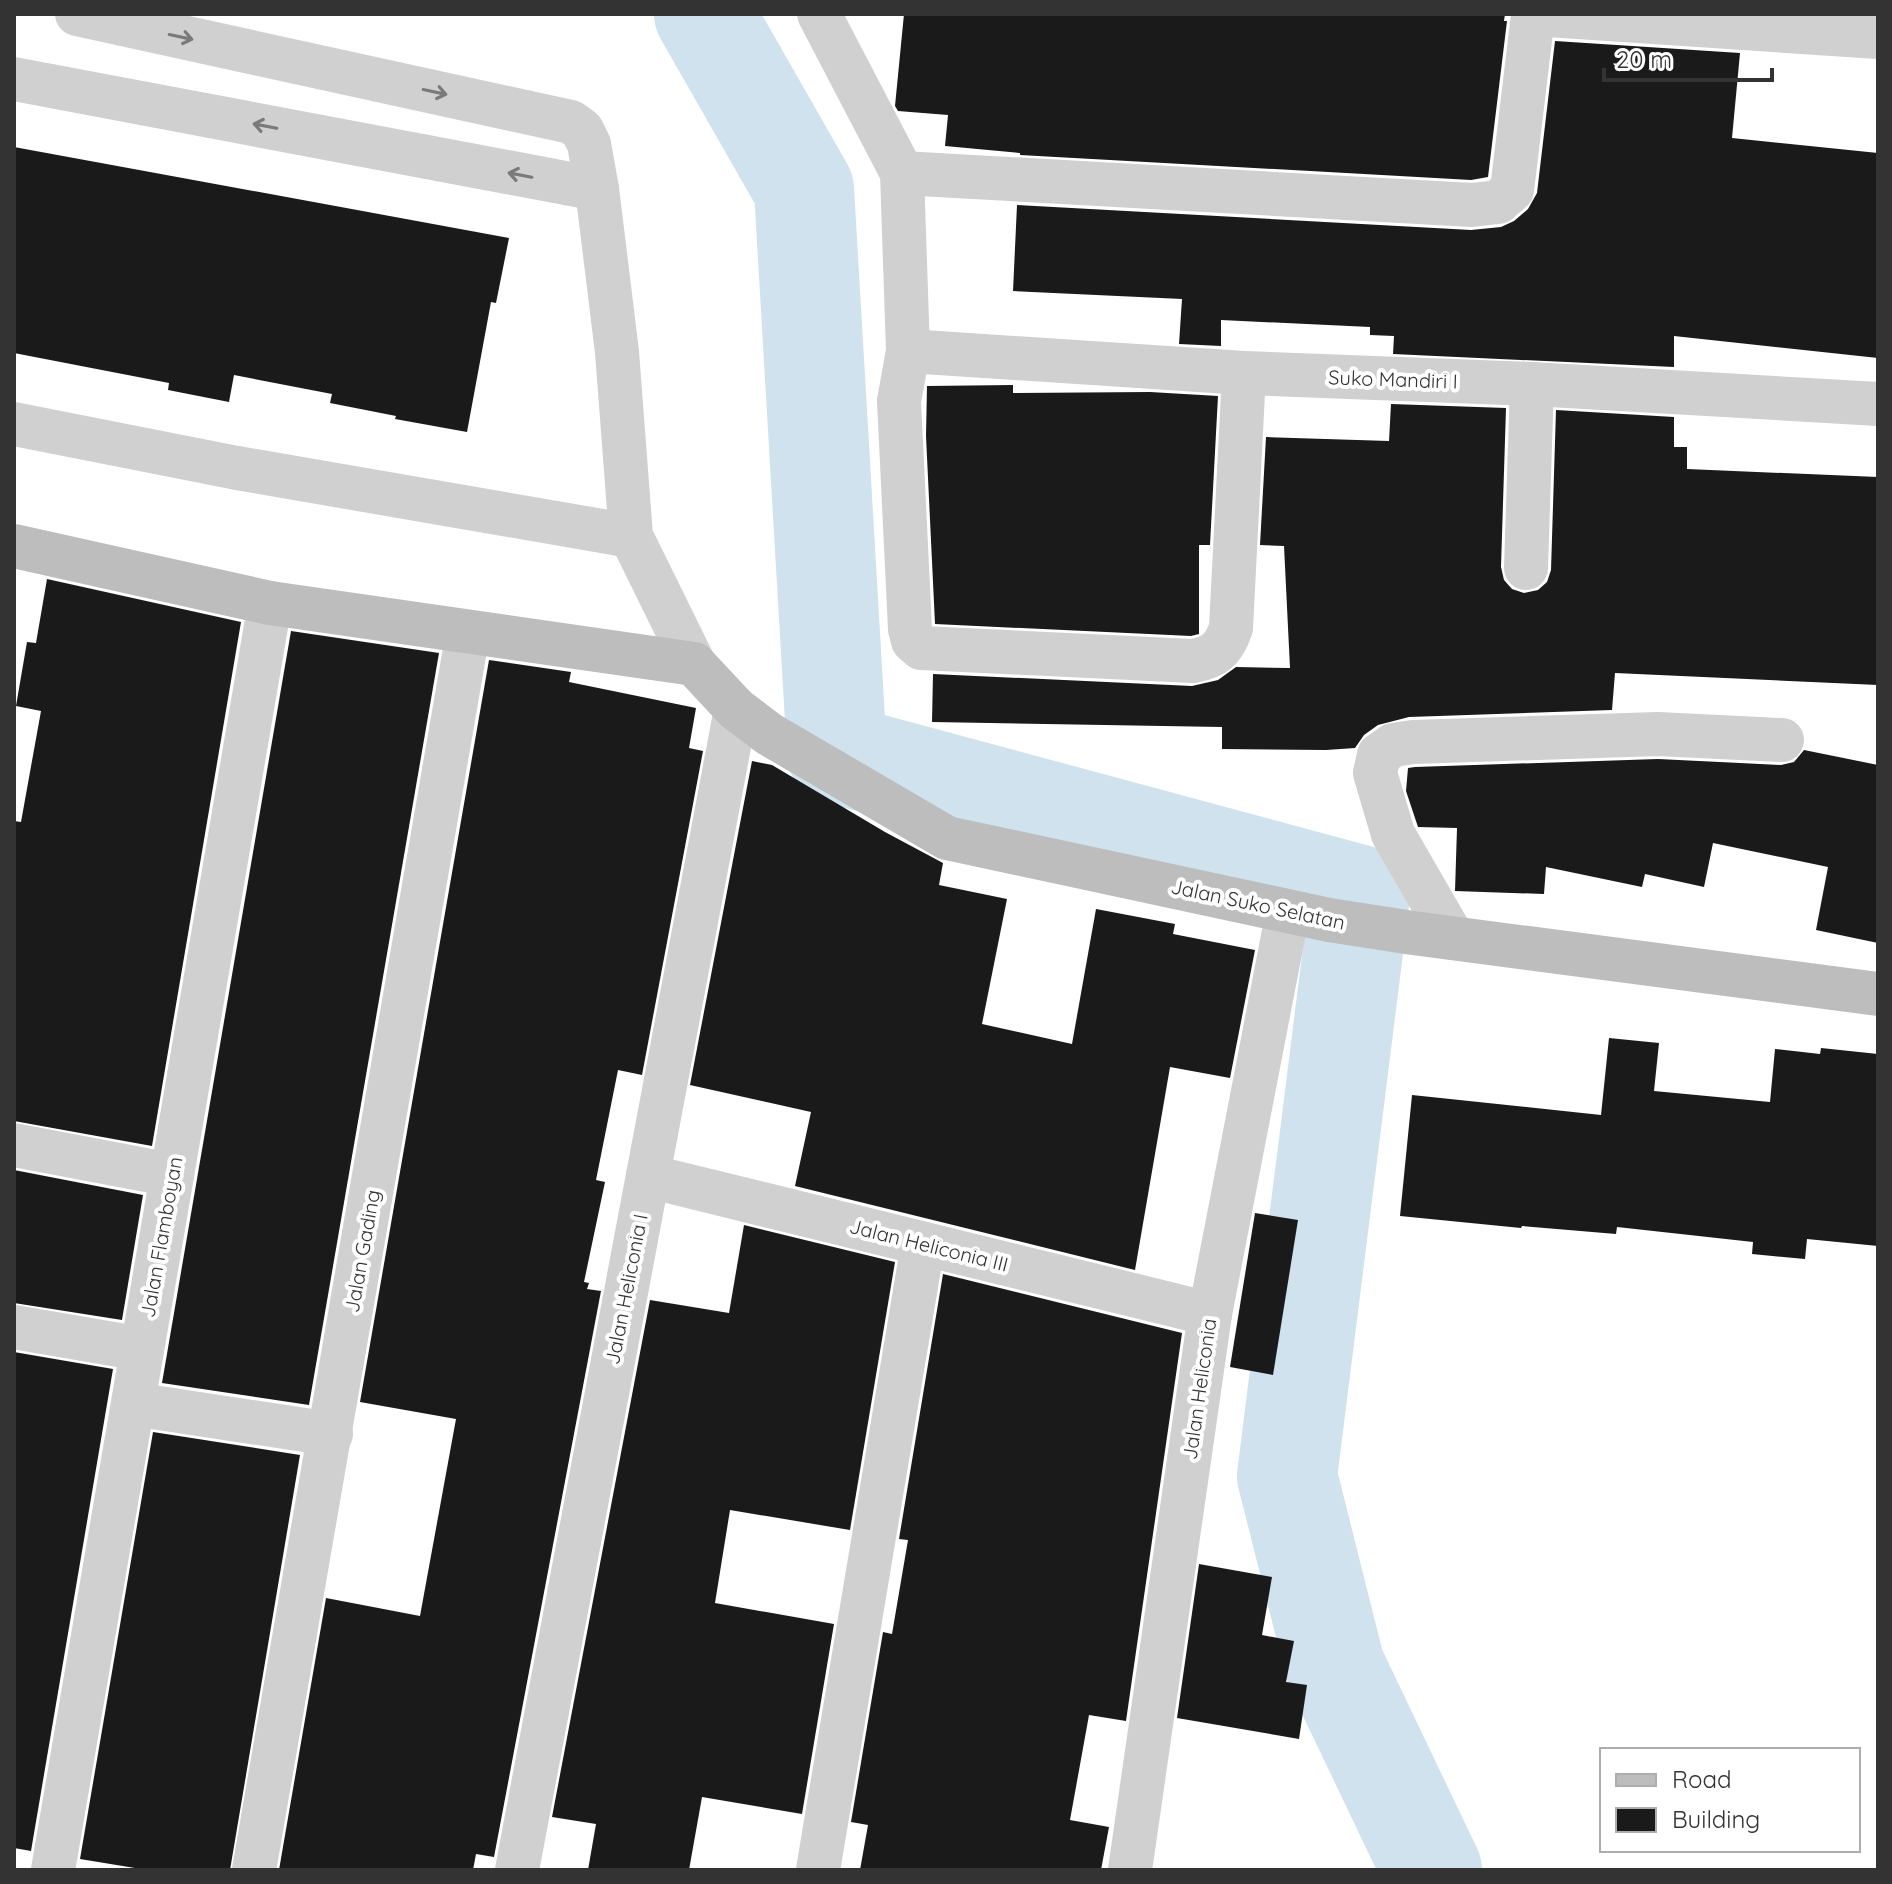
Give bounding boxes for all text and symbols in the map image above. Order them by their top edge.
one-way arrow [167,30,193,45]
scale bar [1604,32,1772,82]
text: 20 m [1616,44,1672,74]
one-way arrow [421,85,447,100]
one-way arrow [253,118,278,133]
one-way arrow [508,166,534,181]
street label: Suko Mandiri I [1328,364,1458,394]
street label: Jalan Suko Selatan [1169,873,1347,935]
street label: Jalan Flamboyan [135,1155,187,1319]
street label: Jalan Gading [339,1188,385,1314]
street label: Jalan Heliconia I [599,1212,653,1366]
street label: Jalan Heliconia III [847,1213,1011,1277]
street label: Jalan Heliconia [1177,1317,1221,1461]
legend [1600,1748,1860,1852]
text: Road [1672,1764,1732,1794]
text: Building [1672,1804,1760,1834]

